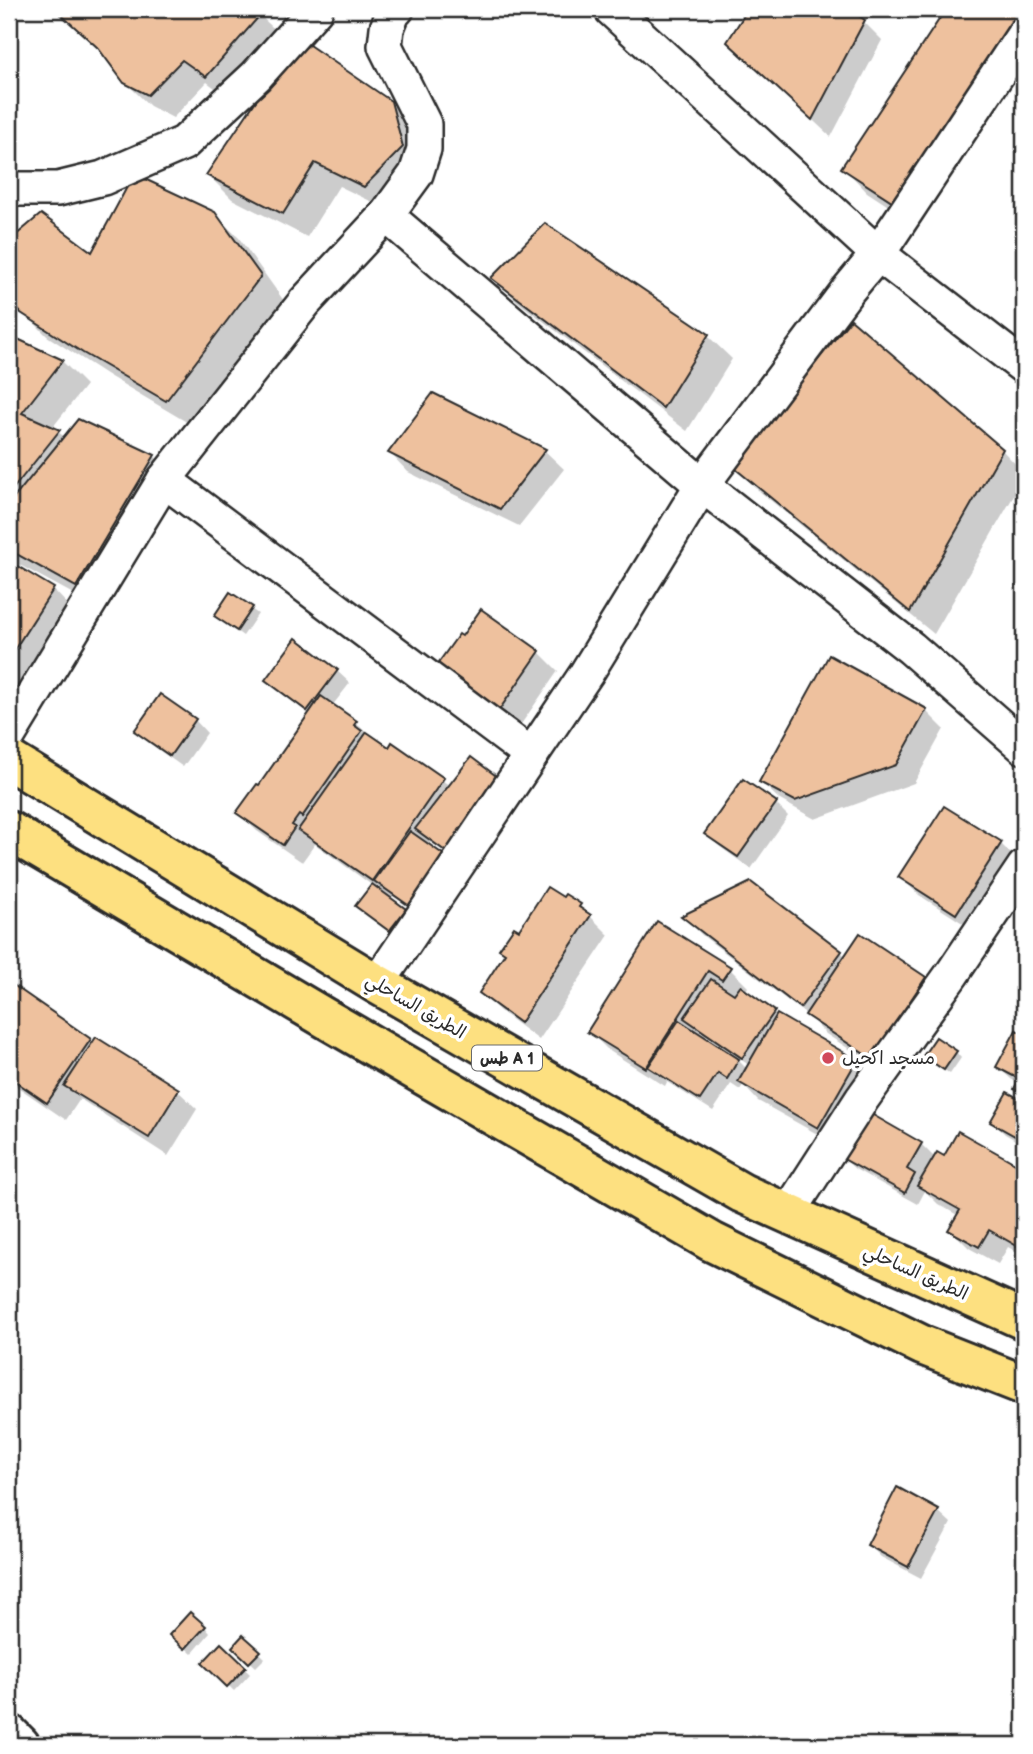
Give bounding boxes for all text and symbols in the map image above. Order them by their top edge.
street label: الطريق الساحلي [360,969,469,1048]
road number: طس A 1 [472,1046,542,1070]
place label: مسجد اكحيل [842,1048,935,1069]
marker: مسجد اكحيل [820,1050,836,1066]
street label: الطريق الساحلي [858,1240,971,1309]

